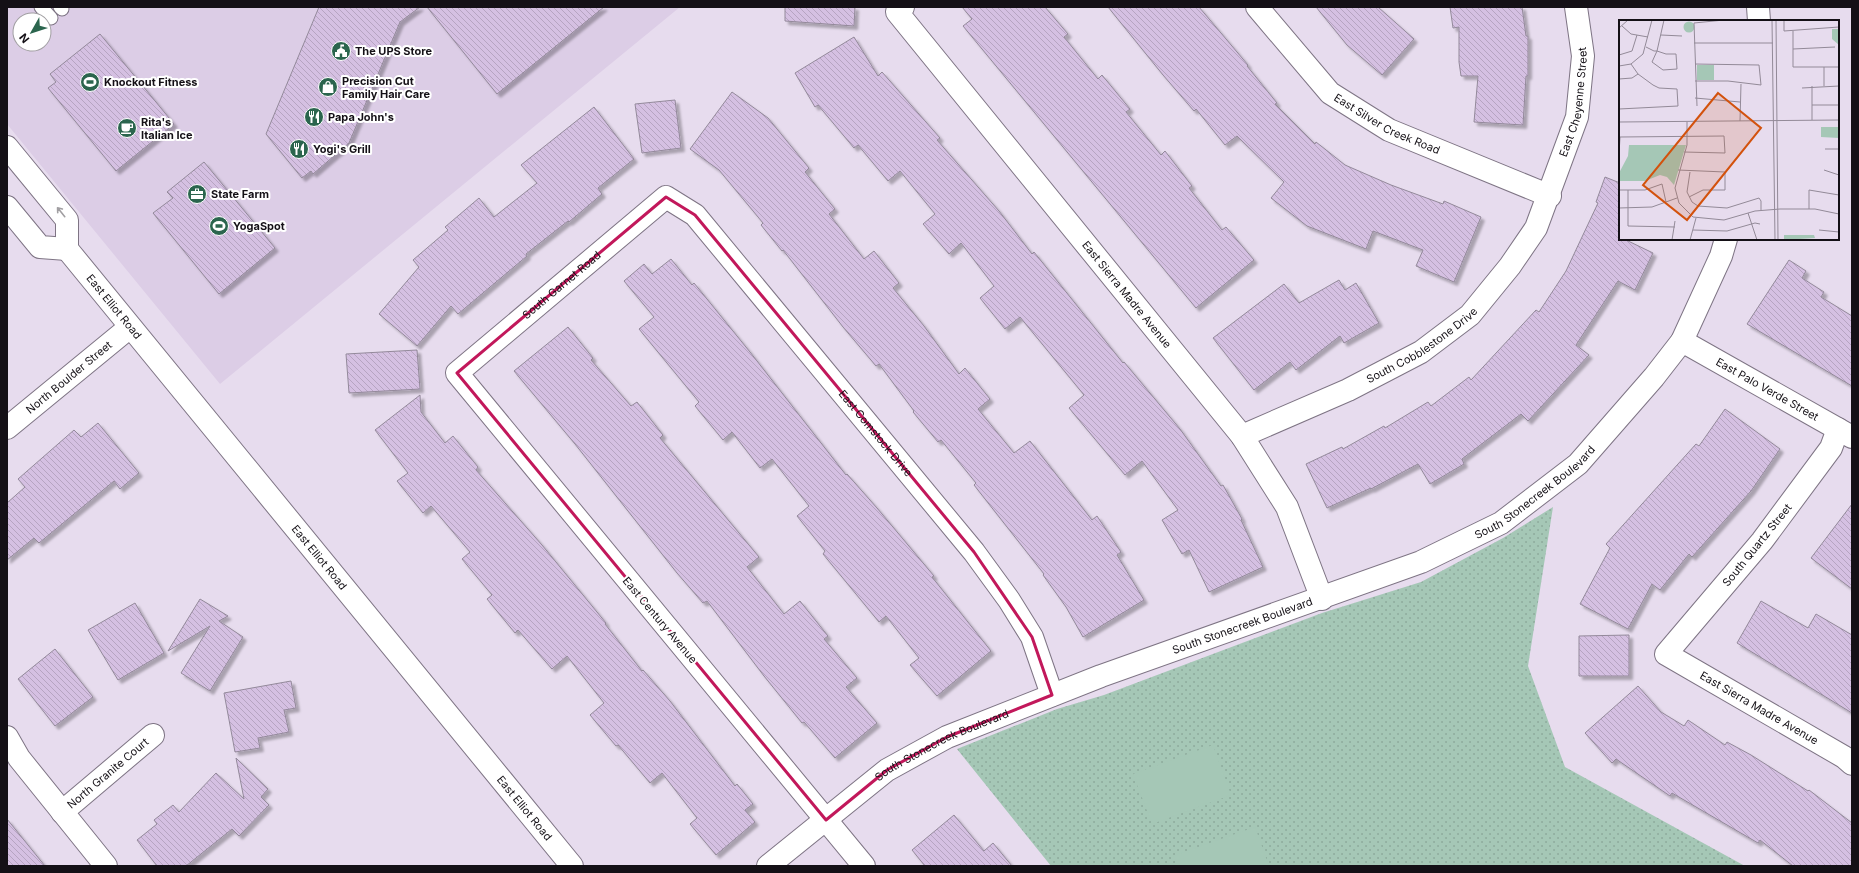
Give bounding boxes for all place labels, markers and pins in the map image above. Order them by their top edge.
public building icon: The UPS Store [330,40,352,62]
place label: The UPS Store [355,44,432,58]
sports icon: Knockout Fitness [79,71,101,93]
place label: Precision Cut Family Hair Care [342,74,430,101]
place label: Knockout Fitness [104,75,198,89]
shop icon: Precision Cut Family Hair Care [317,76,339,98]
restaurant icon: Papa John's [303,106,325,128]
place label: Papa John's [328,110,394,124]
place label: Rita's Italian Ice [141,115,193,142]
cafe icon: Rita's Italian Ice [116,117,138,139]
restaurant icon: Yogi's Grill [288,138,310,160]
place label: Yogi's Grill [313,142,371,156]
office icon: State Farm [186,183,208,205]
place label: State Farm [211,187,269,201]
sports icon: YogaSpot [208,215,230,237]
place label: YogaSpot [233,219,285,233]

